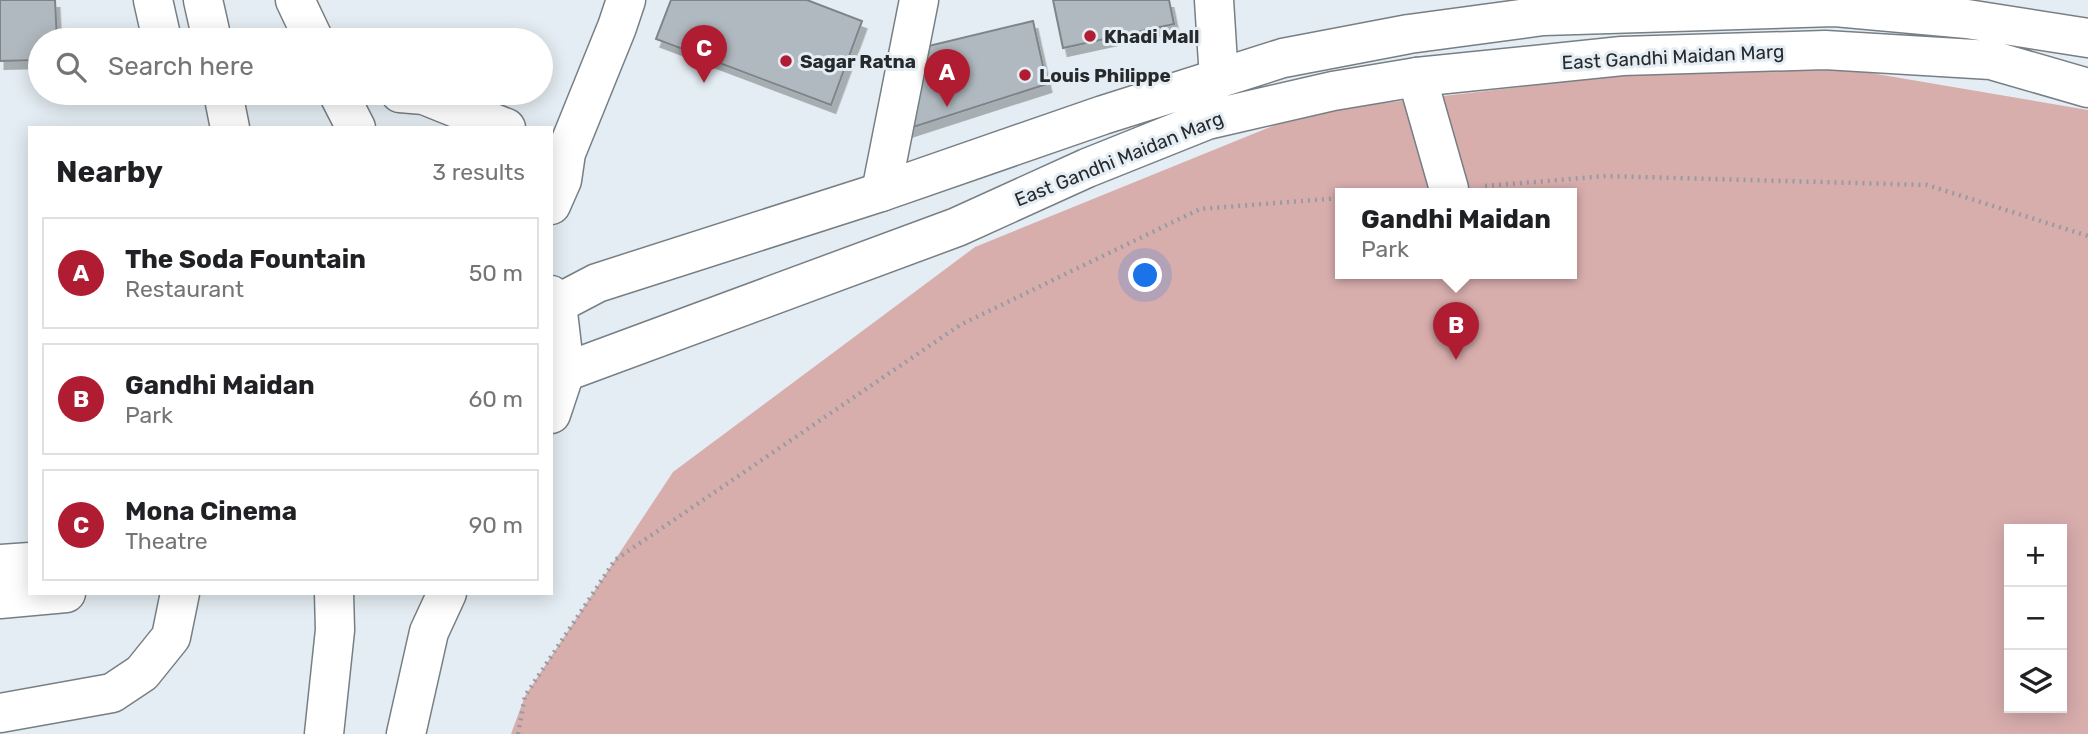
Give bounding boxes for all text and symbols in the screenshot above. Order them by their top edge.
pin: C [681,25,727,83]
place label: Khadi Mall [1104,25,1199,48]
search box [28,28,553,105]
marker: Khadi Mall [1082,28,1098,44]
street label: East Gandhi Maidan Marg [1561,40,1785,74]
icon: search [52,48,90,86]
pin: A [924,49,970,107]
place label: Sagar Ratna [800,50,916,73]
text: Search here [108,51,254,82]
marker: Sagar Ratna [778,53,794,69]
place label: Louis Philippe [1039,64,1171,87]
marker: Louis Philippe [1017,67,1033,83]
street label: East Gandhi Maidan Marg [1011,107,1227,211]
text: Nearby [56,154,163,190]
text: 3 results [432,158,525,186]
popup [1335,188,1577,279]
text: Gandhi Maidan [1361,204,1551,235]
text: Park [1361,235,1409,263]
text: The Soda Fountain [125,244,366,275]
your location [1128,258,1162,292]
text: A [73,259,89,287]
text: 50 m [469,259,523,287]
text: Restaurant [125,275,244,303]
pin: B [1433,302,1479,360]
text: Gandhi Maidan [125,370,315,401]
text: B [73,385,89,413]
text: 60 m [468,385,523,413]
text: Park [125,401,173,429]
text: Mona Cinema [125,496,297,527]
text: C [73,511,89,539]
text: 90 m [469,511,523,539]
map controls [2004,524,2067,713]
button: + [2004,524,2067,587]
text: Theatre [125,527,208,555]
button: − [2004,587,2067,650]
button: layers [2004,650,2067,713]

